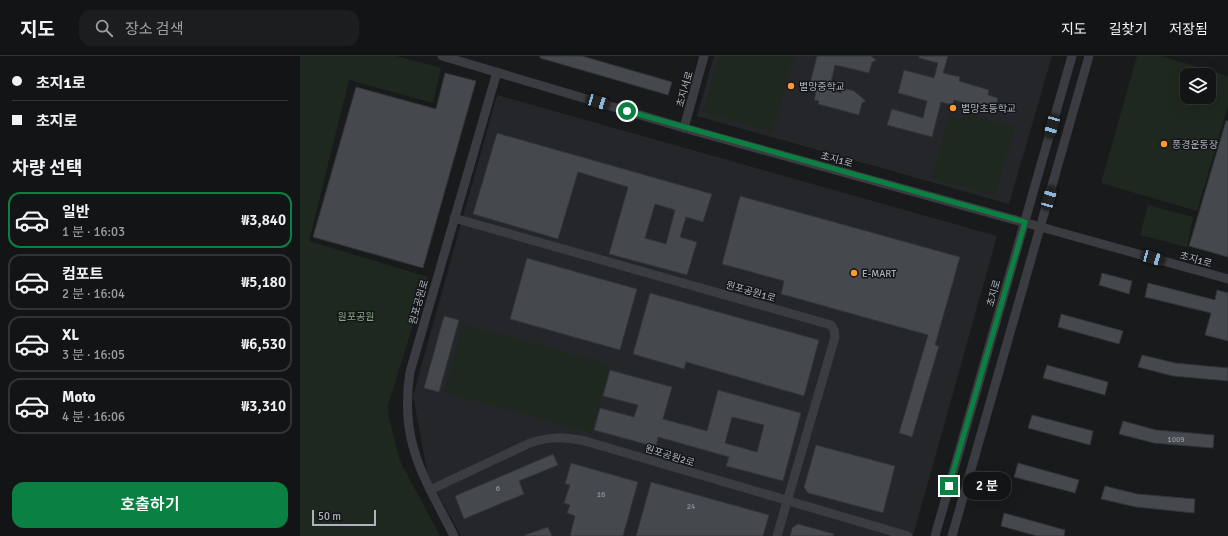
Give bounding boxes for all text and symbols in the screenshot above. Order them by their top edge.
search box [79,10,359,46]
icon: search [93,17,115,39]
text: 지도 [20,18,55,42]
text: 장소 검색 [125,20,183,38]
text: 지도 [1061,21,1087,38]
text: 길찾기 [1109,21,1147,38]
text: 저장됨 [1169,21,1208,38]
map controls [1180,68,1216,104]
button: layers [1180,68,1216,104]
street label: 초지서로 [674,70,696,109]
text: 초지1로 [36,74,86,92]
marker: 별망중학교 [786,81,796,91]
place label: 별망중학교 [799,81,845,93]
car [585,93,611,111]
route start [618,102,636,120]
marker: 별망초등학교 [948,103,958,113]
place label: 별망초등학교 [961,103,1016,115]
text: 초지로 [36,112,77,130]
car [1043,113,1061,139]
marker: 풍경운동장 [1159,139,1169,149]
place label: 풍경운동장 [1172,139,1218,151]
street label: 초지1로 [819,150,854,170]
text: 차량 선택 [12,157,82,179]
car [1040,185,1058,211]
icon: car [14,202,50,238]
text: 일반 [62,203,90,221]
text: ₩3,840 [241,211,286,229]
text: 1 분 · 16:03 [62,224,125,240]
car [1140,249,1166,267]
street label: 초지1로 [1178,250,1213,270]
icon: car [14,264,50,300]
text: 컴포트 [62,265,103,283]
marker: E-MART [849,268,859,278]
place label: E-MART [862,268,896,280]
text: ₩5,180 [241,273,286,291]
street label: 초지로 [984,278,1004,308]
street label: 원포공원로 [407,279,431,326]
street label: 원포공원1로 [724,279,777,305]
text: 2 분 · 16:04 [62,286,125,302]
park label: 원포공원 [338,311,374,323]
icon: car [14,326,50,362]
text: XL [62,326,79,344]
text: ₩6,530 [241,335,286,353]
text: 3 분 · 16:05 [62,347,125,363]
icon: car [14,388,50,424]
text: Moto [62,388,96,406]
text: ₩3,310 [241,397,286,415]
text: 4 분 · 16:06 [62,409,125,425]
house number: 1009 [1167,434,1185,444]
street label: 원포공원2로 [643,443,696,469]
callout: 2 분 [963,472,1011,500]
route end [940,477,958,495]
text: 2 분 [976,478,998,494]
button: 호출하기 [12,482,288,528]
house number: 6 [496,483,500,493]
house number: 16 [597,489,605,499]
house number: 24 [687,501,696,511]
scale bar [312,508,376,527]
text: 50 m [318,510,341,523]

